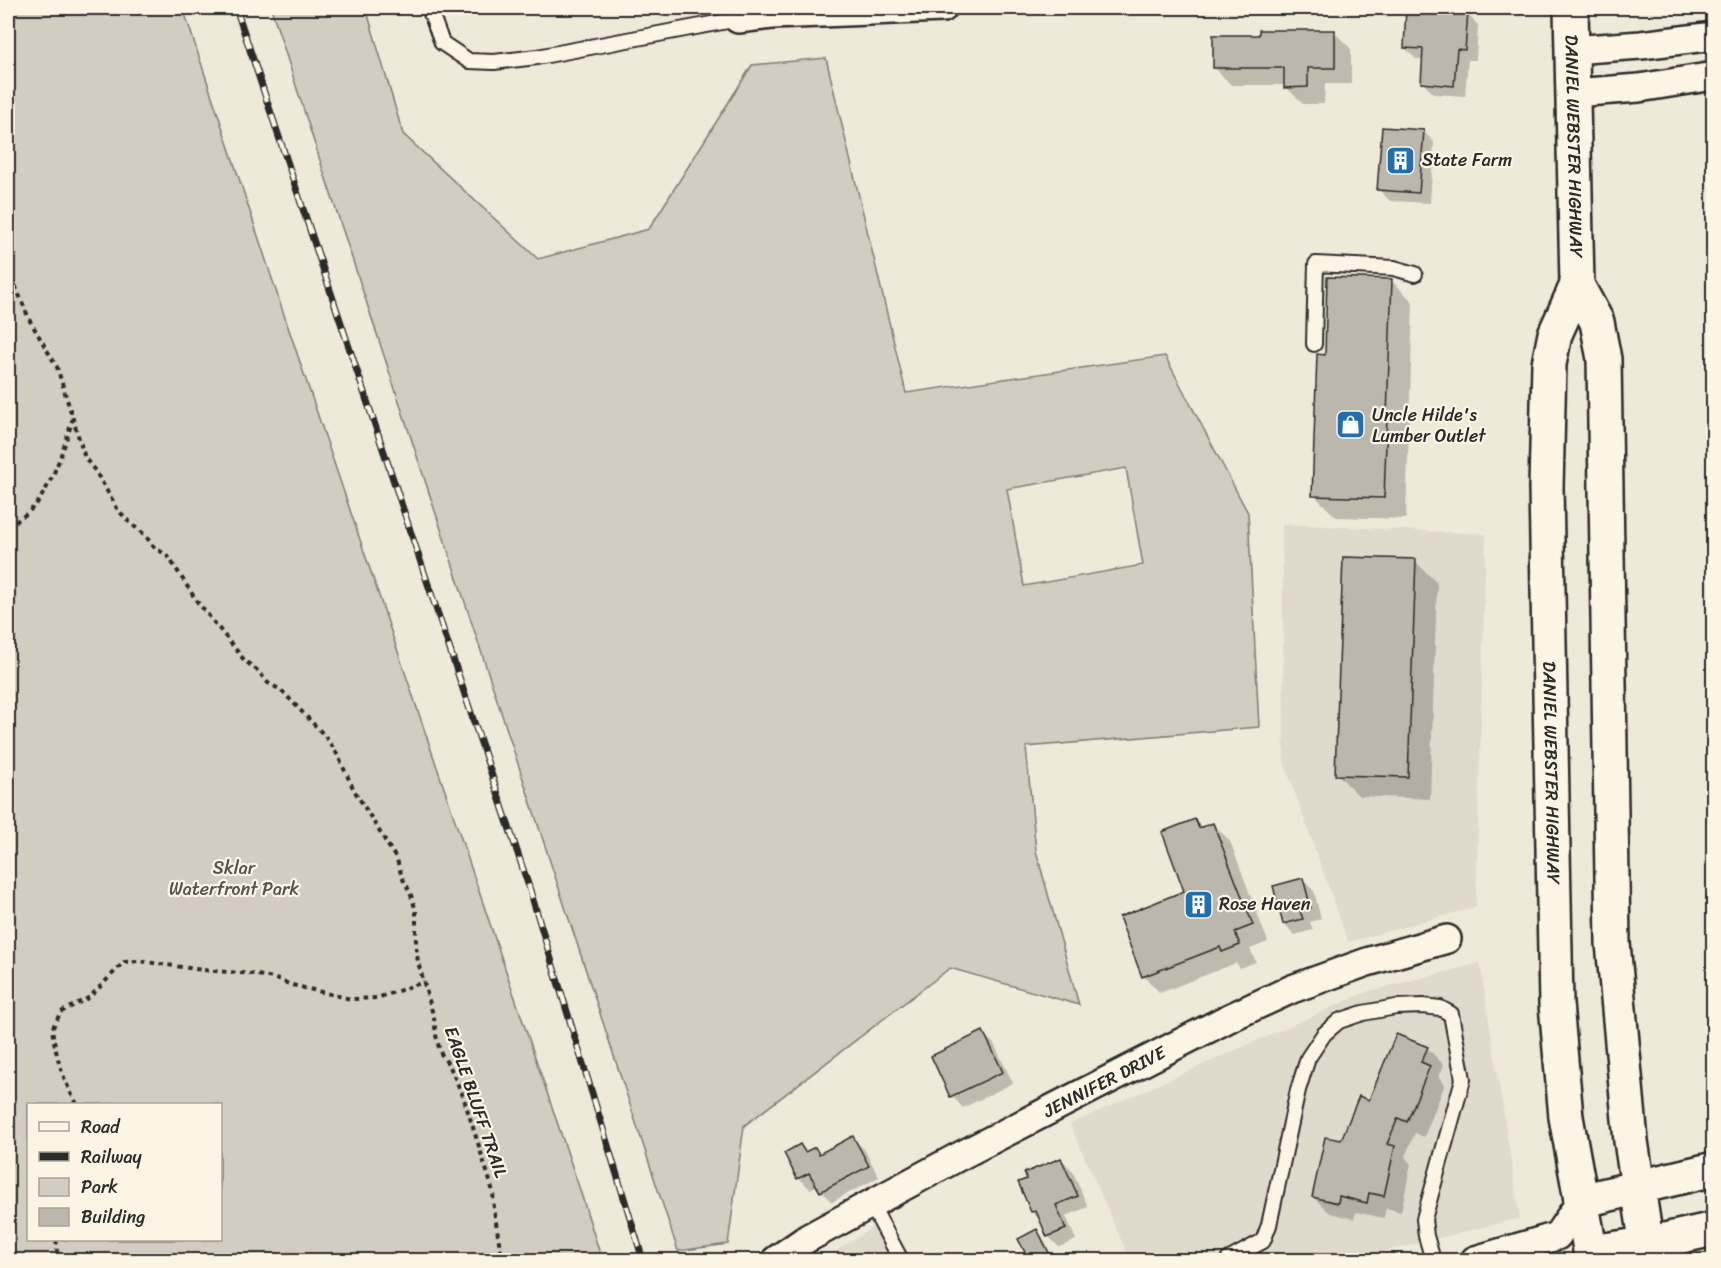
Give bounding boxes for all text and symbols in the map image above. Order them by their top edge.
street label: DANIEL WEBSTER HIGHWAY [1556,34,1592,259]
building icon: State Farm [1385,144,1417,176]
place label: State Farm [1422,144,1512,176]
place label: Uncle Hilde's Lumber Outlet [1372,399,1486,452]
shop icon: Uncle Hilde's Lumber Outlet [1335,409,1367,441]
street label: DANIEL WEBSTER HIGHWAY [1533,661,1570,885]
park label: Sklar Waterfront Park [169,852,299,905]
building icon: Rose Haven [1182,888,1214,920]
place label: Rose Haven [1219,888,1311,920]
street label: EAGLE BLUFF TRAIL [435,1022,517,1183]
street label: JENNIFER DRIVE [1037,1036,1172,1127]
legend [27,1103,222,1241]
text: Road [81,1111,121,1143]
text: Railway [81,1141,143,1173]
text: Park [81,1171,118,1203]
text: Building [81,1201,145,1233]

